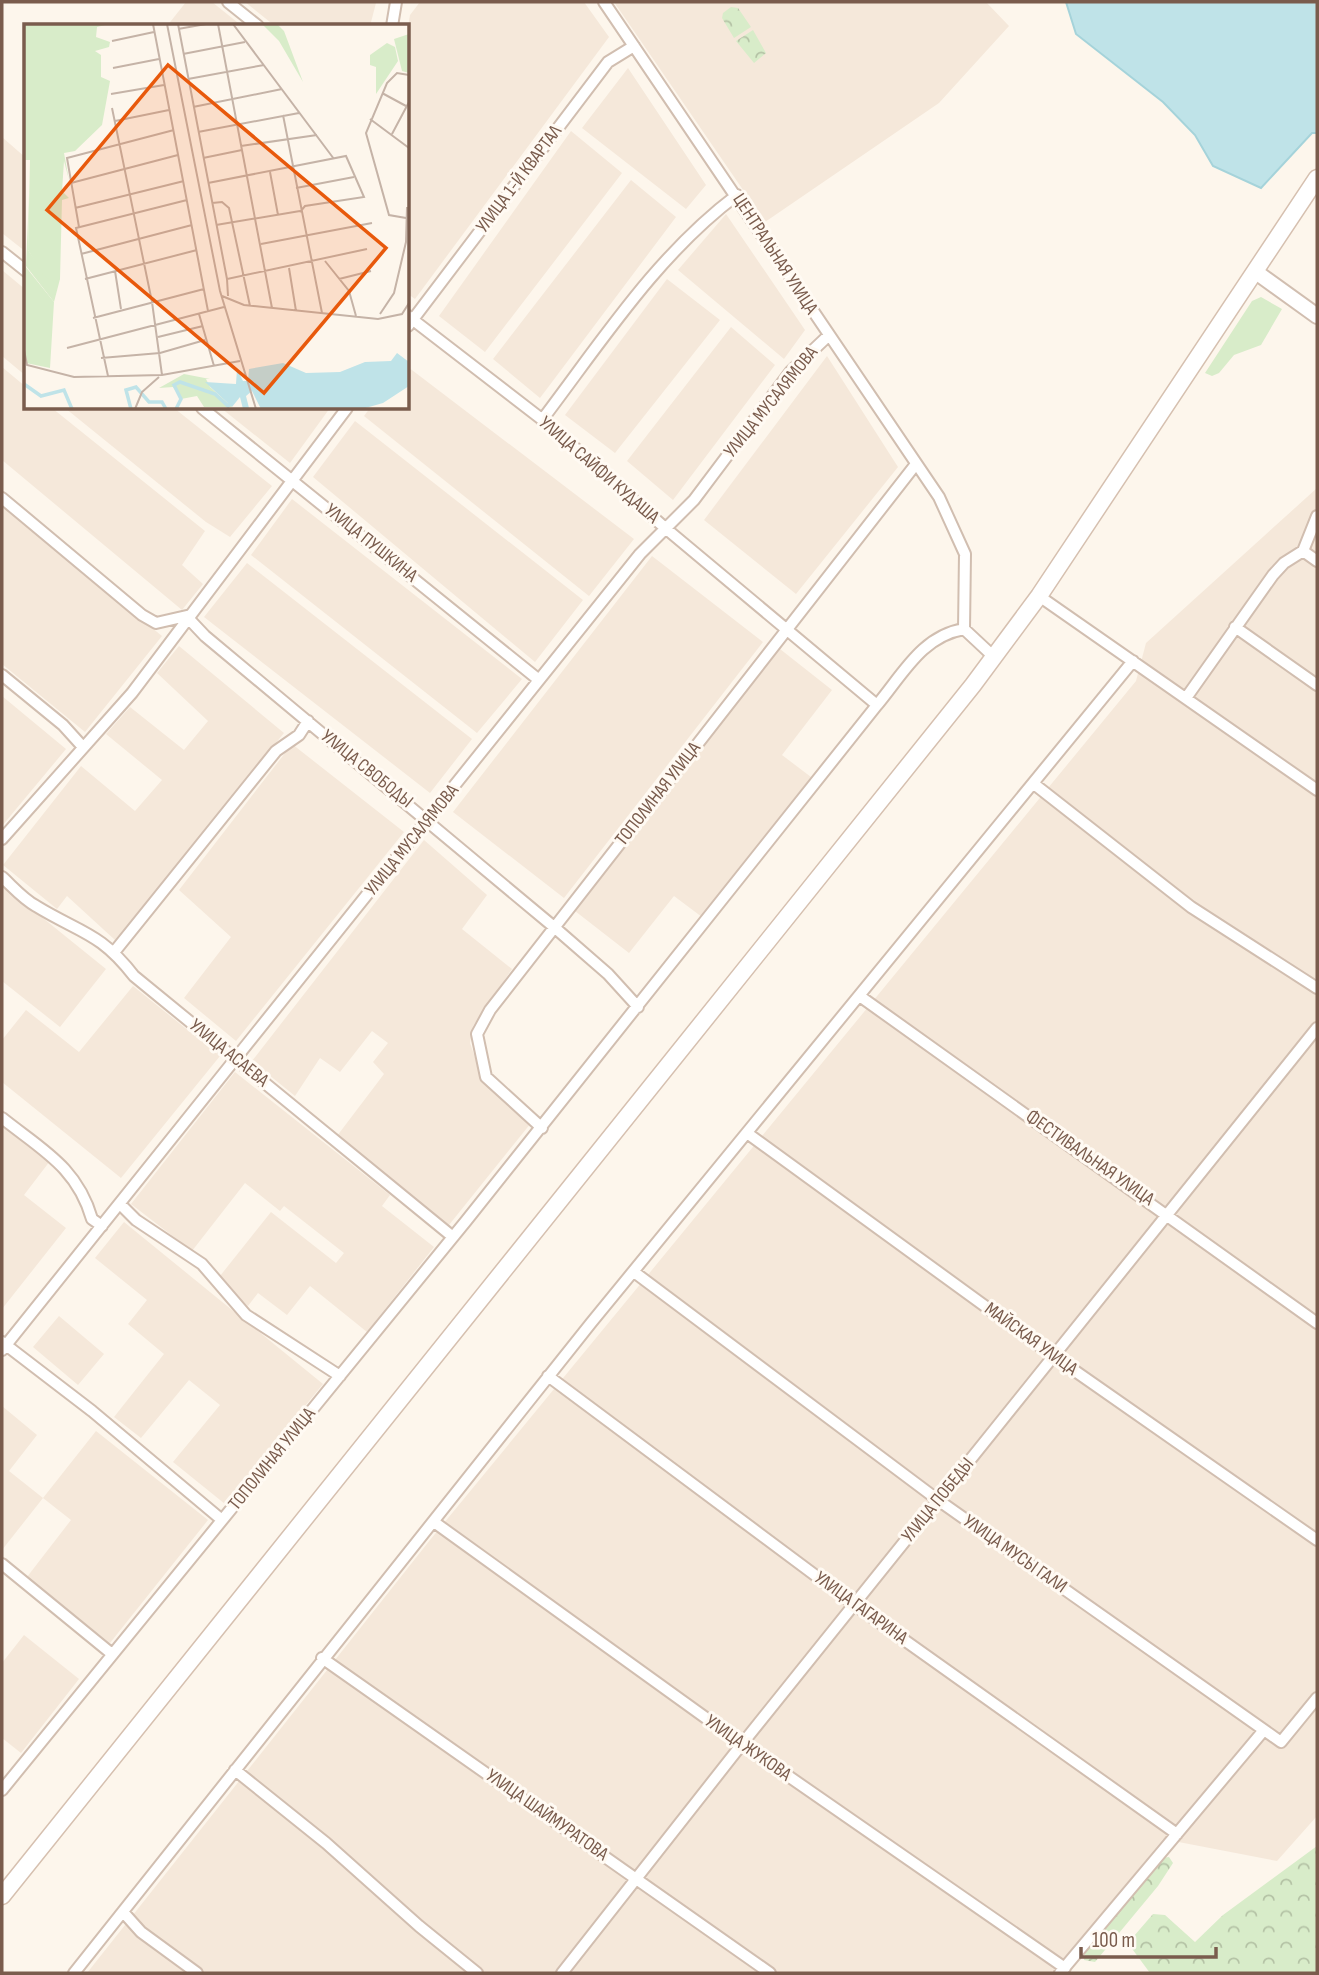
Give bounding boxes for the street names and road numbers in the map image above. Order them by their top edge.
street label: УЛИЦА 1-Й КВАРТАЛ [471,120,567,237]
street label: ЦЕНТРАЛЬНАЯ УЛИЦА [727,189,823,319]
street label: УЛИЦА МУСАЛЯМОВА [719,341,823,462]
street label: УЛИЦА САЙФИ КУДАША [534,411,665,529]
street label: УЛИЦА ПУШКИНА [320,499,423,588]
street label: УЛИЦА СВОБОДЫ [316,725,418,813]
street label: ТОПОЛИНАЯ УЛИЦА [610,737,706,851]
street label: УЛИЦА МУСАЛЯМОВА [360,779,464,900]
street label: УЛИЦА АСАЕВА [185,1014,274,1093]
street label: ФЕСТИВАЛЬНАЯ УЛИЦА [1021,1105,1159,1211]
street label: МАЙСКАЯ УЛИЦА [980,1297,1083,1381]
street label: ТОПОЛИНАЯ УЛИЦА [224,1402,321,1515]
street label: УЛИЦА ПОБЕДЫ [897,1453,979,1547]
street label: УЛИЦА МУСЫ ГАЛИ [959,1510,1071,1598]
street label: УЛИЦА ГАГАРИНА [810,1566,913,1650]
street label: УЛИЦА ЖУКОВА [700,1710,796,1787]
street label: УЛИЦА ШАЙМУРАТОВА [481,1764,613,1866]

